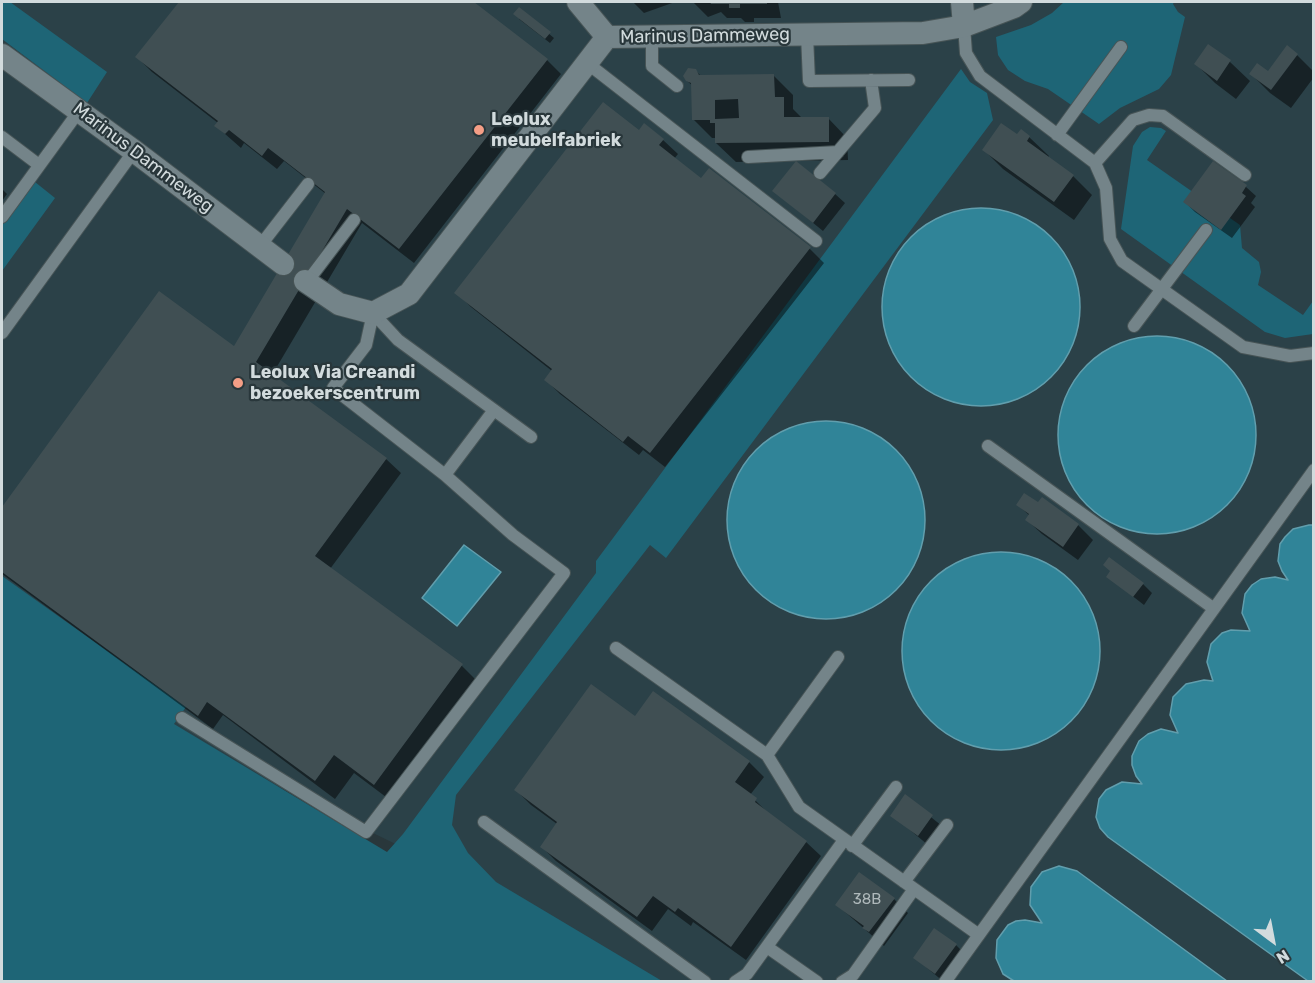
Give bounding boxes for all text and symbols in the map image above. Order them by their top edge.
street label: Marinus Dammeweg [620,24,790,48]
street label: Marinus Dammeweg [69,98,217,218]
place label: Leolux meubelfabriek [491,109,621,152]
marker: Leolux meubelfabriek [472,123,486,137]
place label: Leolux Via Creandi bezoekerscentrum [250,362,420,404]
marker: Leolux Via Creandi bezoekerscentrum [231,376,245,390]
house number: 38B [853,891,881,909]
north arrow [1243,911,1303,971]
text: N [1273,946,1293,968]

